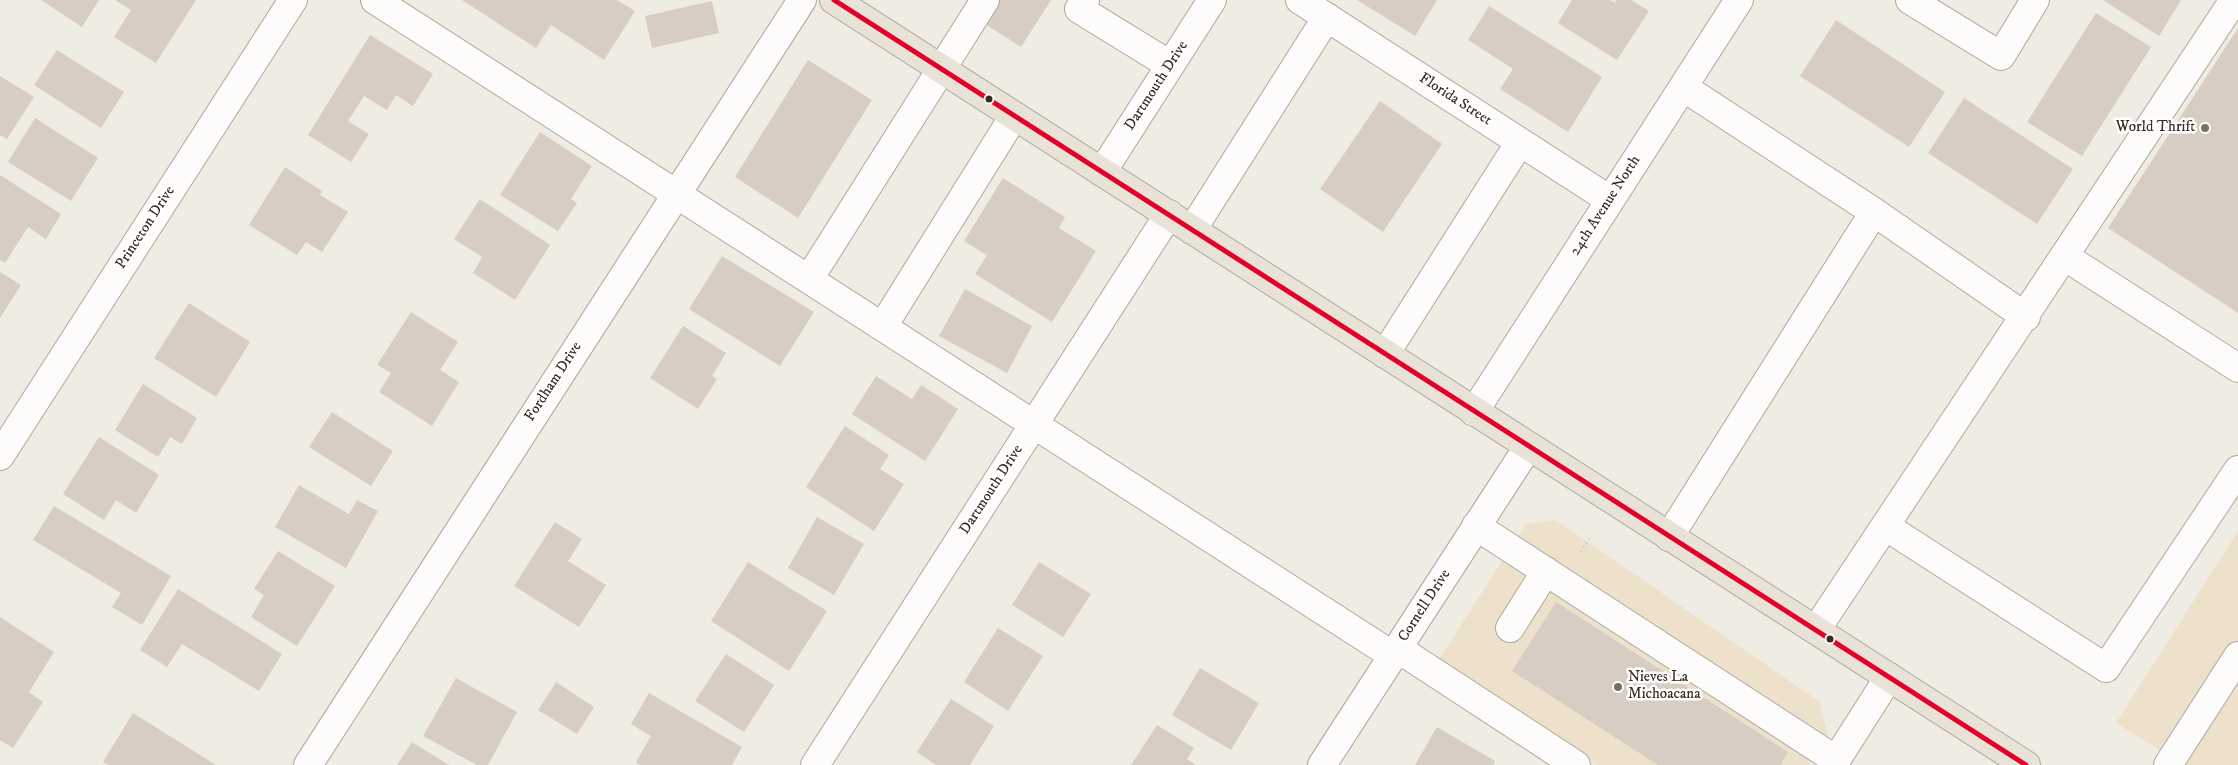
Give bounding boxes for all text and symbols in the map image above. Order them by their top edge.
street label: Dartmouth Drive [1121,38,1193,134]
street label: Florida Street [1415,70,1495,130]
unlabelled marker [984,94,994,104]
place label: World Thrift [2116,119,2195,137]
marker: World Thrift [2199,122,2211,134]
street label: 24th Avenue North [1567,153,1645,259]
street label: Princeton Drive [113,183,179,273]
street label: Fordham Drive [522,339,586,425]
street label: Dartmouth Drive [956,442,1028,538]
street label: Cornell Drive [1395,567,1455,645]
unlabelled marker [1825,634,1835,644]
place label: Nieves La Michoacana [1628,669,1701,704]
marker: Nieves La Michoacana [1612,681,1624,693]

